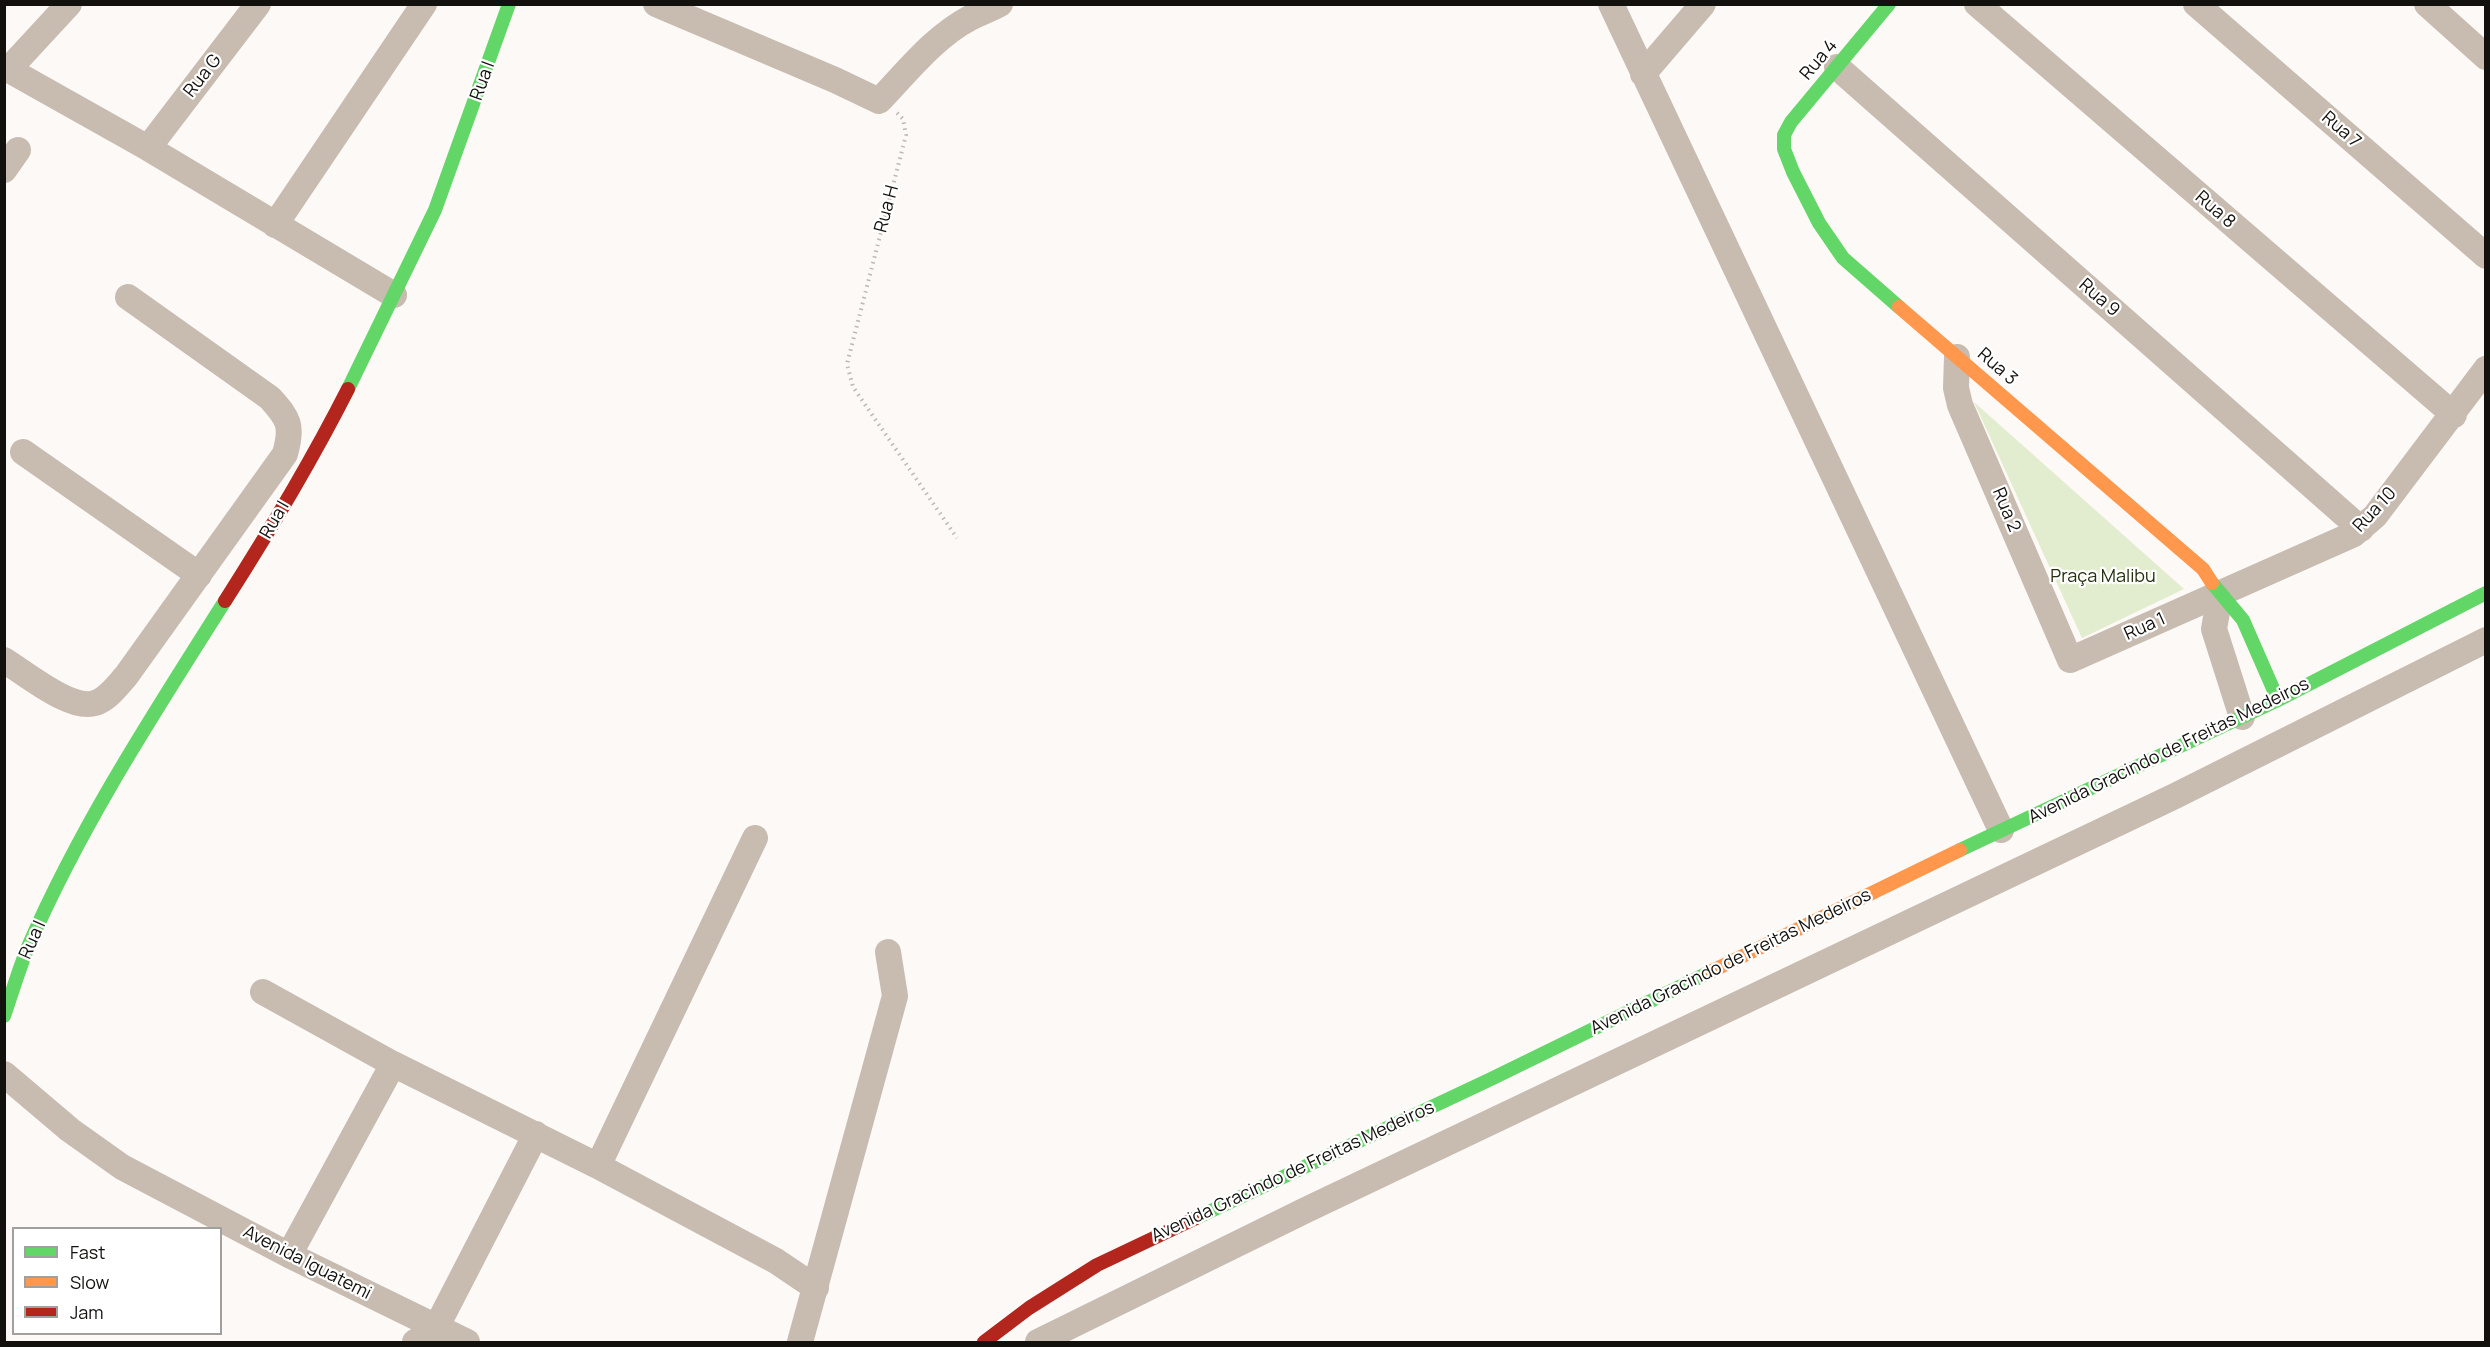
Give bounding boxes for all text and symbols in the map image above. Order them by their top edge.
street label: Rua 4 [1796,35,1842,85]
street label: Rua G [180,50,226,102]
street label: Rua I [466,59,500,103]
street label: Rua 7 [2317,107,2365,153]
street label: Rua H [870,183,904,235]
street label: Rua 8 [2191,187,2239,233]
street label: Rua 9 [2074,274,2124,322]
street label: Rua 3 [1973,344,2021,390]
street label: Rua 10 [2349,483,2401,537]
street label: Rua 2 [1987,485,2025,535]
street label: Rua I [256,497,294,543]
park label: Praça Malibu [2050,566,2156,588]
street label: Rua 1 [2121,608,2169,646]
street label: Avenida Gracindo de Freitas Medeiros [2025,673,2313,829]
street label: Avenida Gracindo de Freitas Medeiros [1587,884,1875,1040]
street label: Rua I [15,917,51,963]
street label: Avenida Gracindo de Freitas Medeiros [1148,1097,1438,1247]
street label: Avenida Iguatemi [239,1221,375,1305]
legend [12,1227,222,1335]
text: Fast [70,1240,105,1264]
text: Slow [70,1270,109,1294]
text: Jam [70,1300,104,1324]

